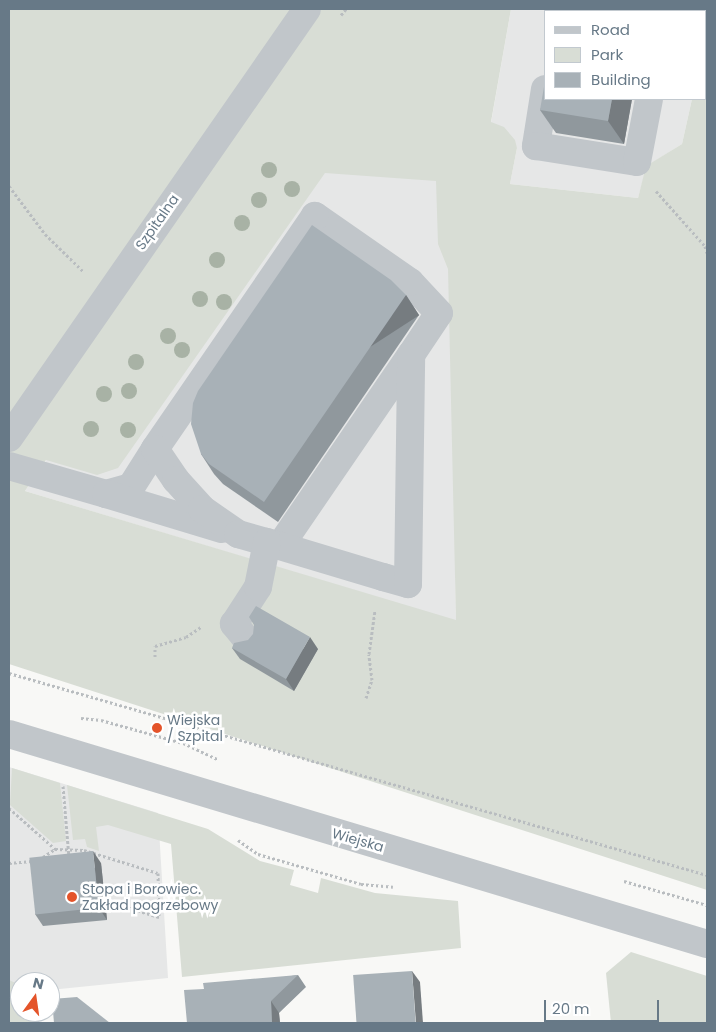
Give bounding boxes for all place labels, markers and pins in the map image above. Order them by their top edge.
place label: Wiejska / Szpital [167,712,223,744]
marker: Wiejska / Szpital [151,722,163,734]
place label: Stopa i Borowiec. Zakład pogrzebowy [82,881,218,914]
marker: Stopa i Borowiec. Zakład pogrzebowy [66,891,78,903]

